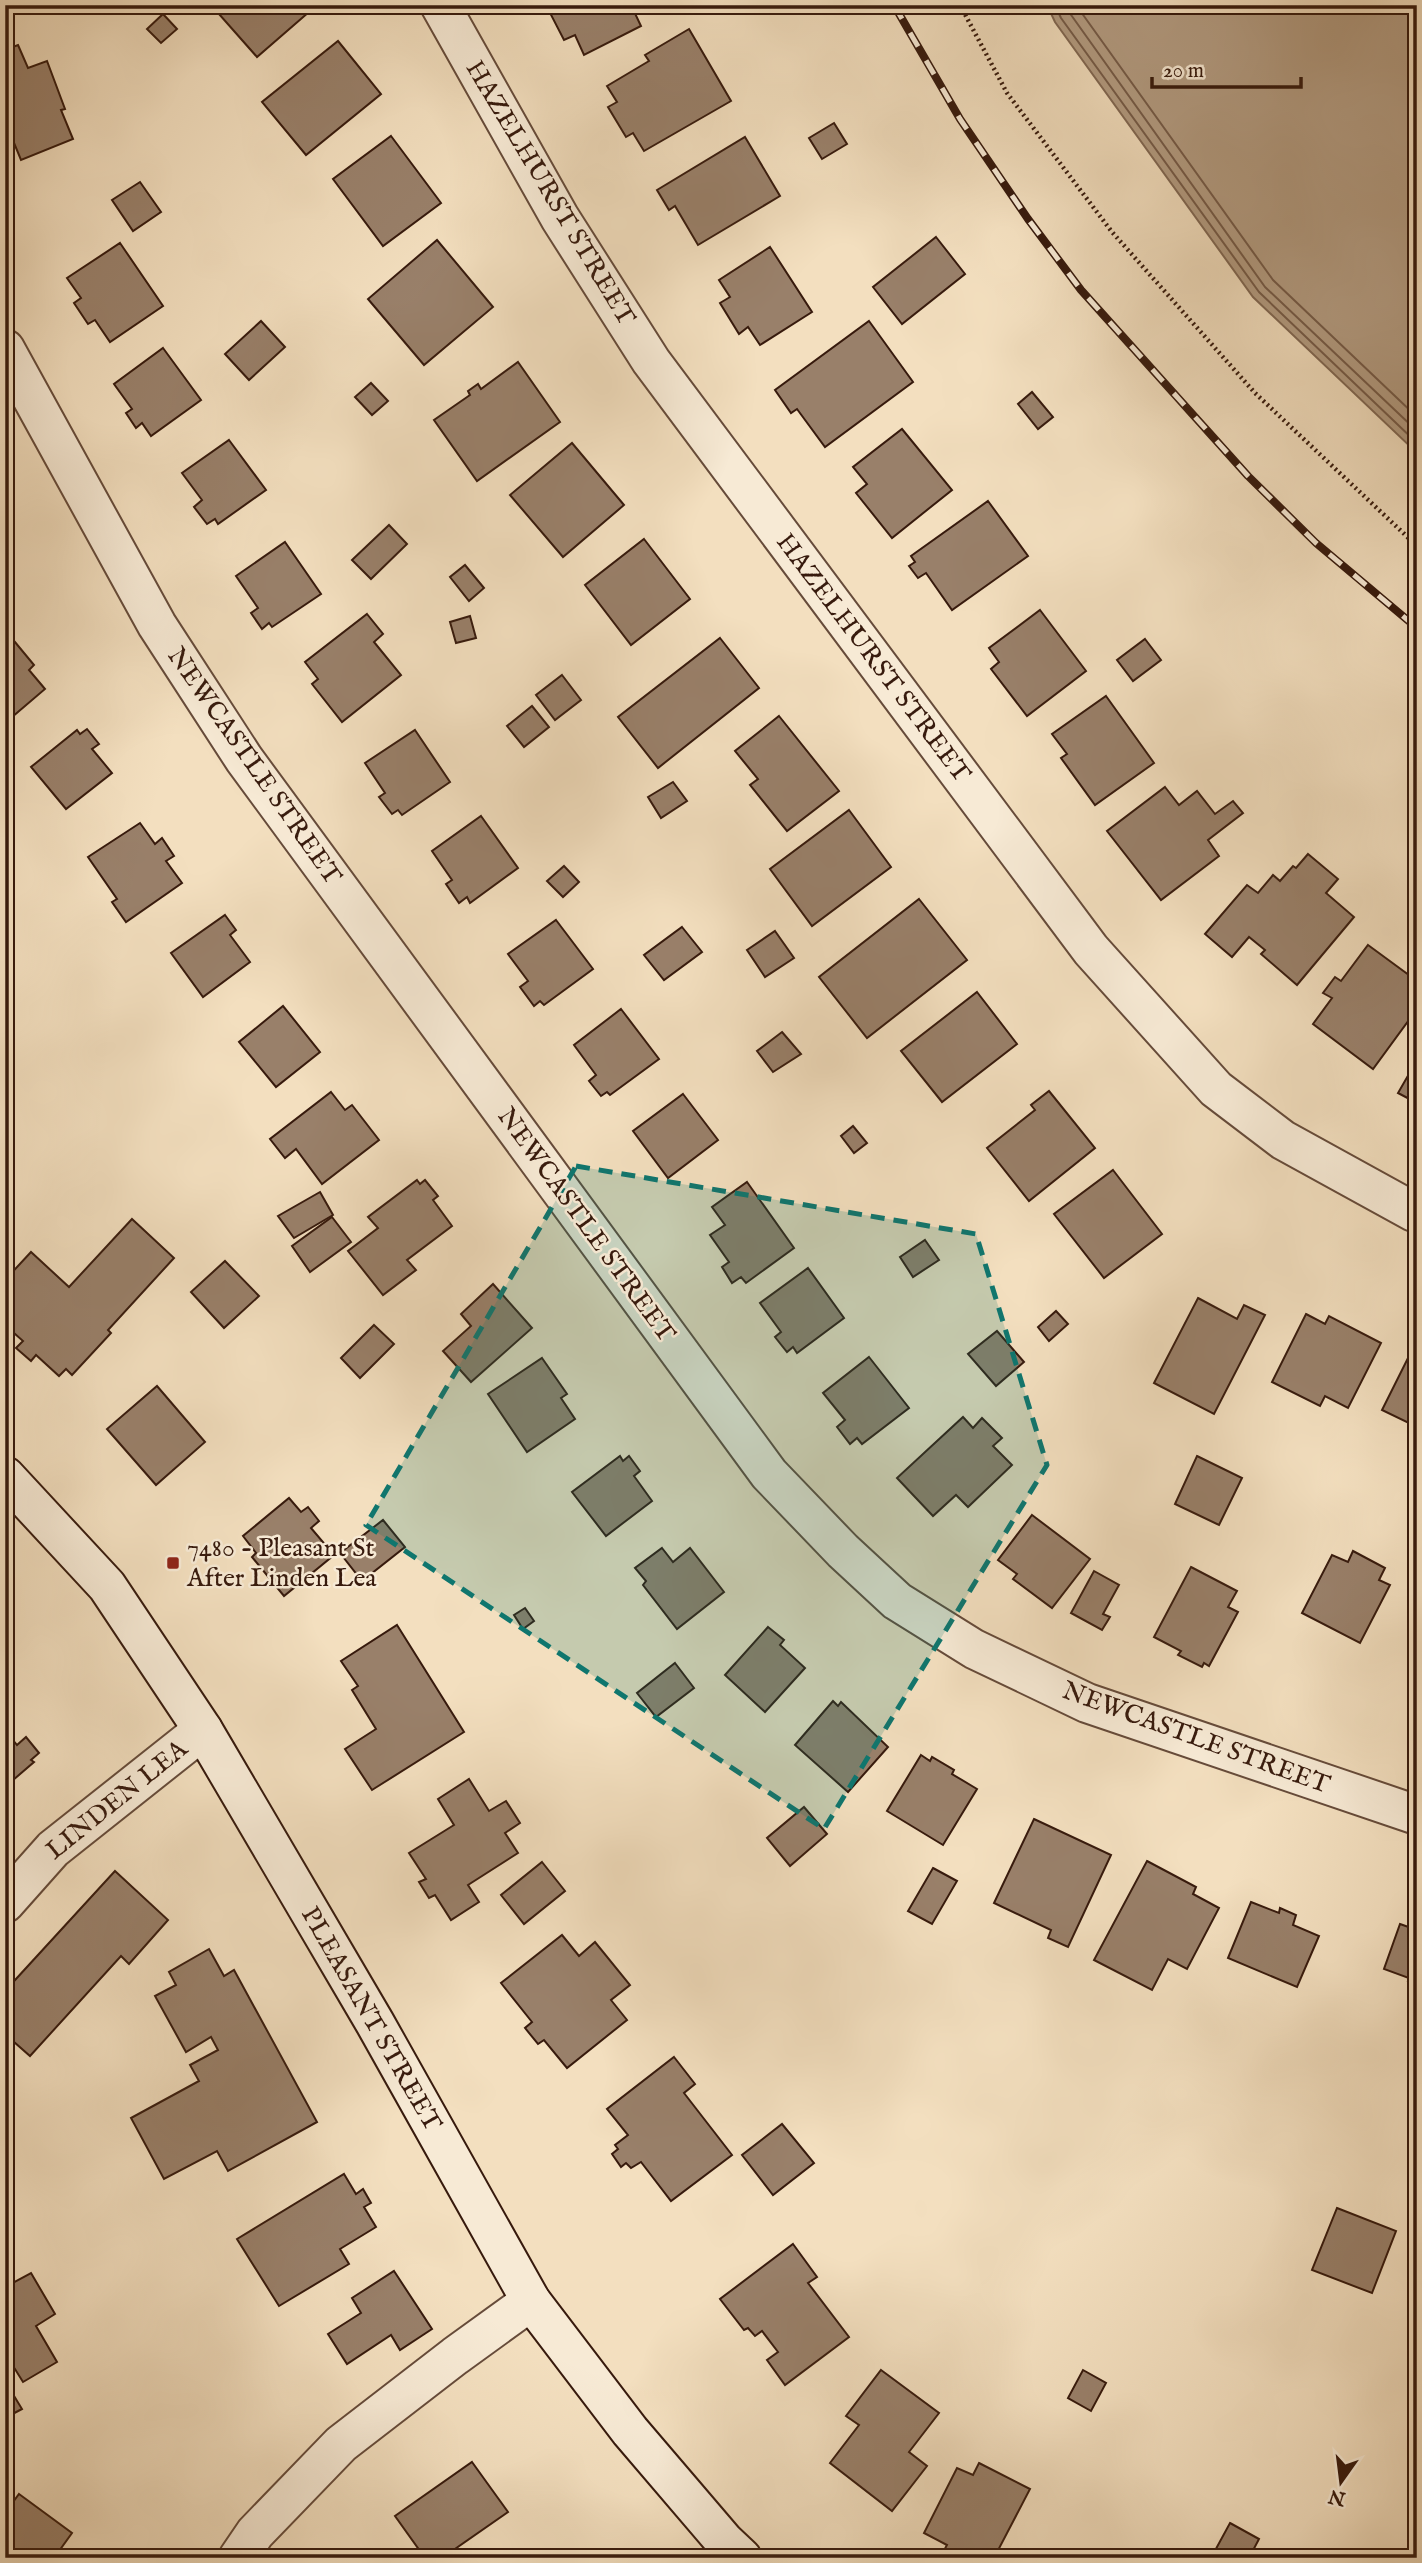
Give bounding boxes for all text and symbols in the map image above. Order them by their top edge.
scale bar [1152,46,1301,90]
street label: HAZELHURST STREET [458,54,642,332]
text: 20 m [1163,58,1204,85]
street label: HAZELHURST STREET [769,527,978,789]
street label: NEWCASTLE STREET [160,641,349,891]
street label: NEWCASTLE STREET [490,1101,682,1349]
place label: 7480 - Pleasant St After Linden Lea [186,1532,377,1595]
marker: 7480 - Pleasant St After Linden Lea [165,1555,181,1571]
street label: NEWCASTLE STREET [1058,1674,1334,1802]
street label: LINDEN LEA [39,1732,196,1867]
street label: PLEASANT STREET [293,1901,449,2137]
north arrow [1306,2448,1376,2518]
text: N [1326,2483,1349,2510]

